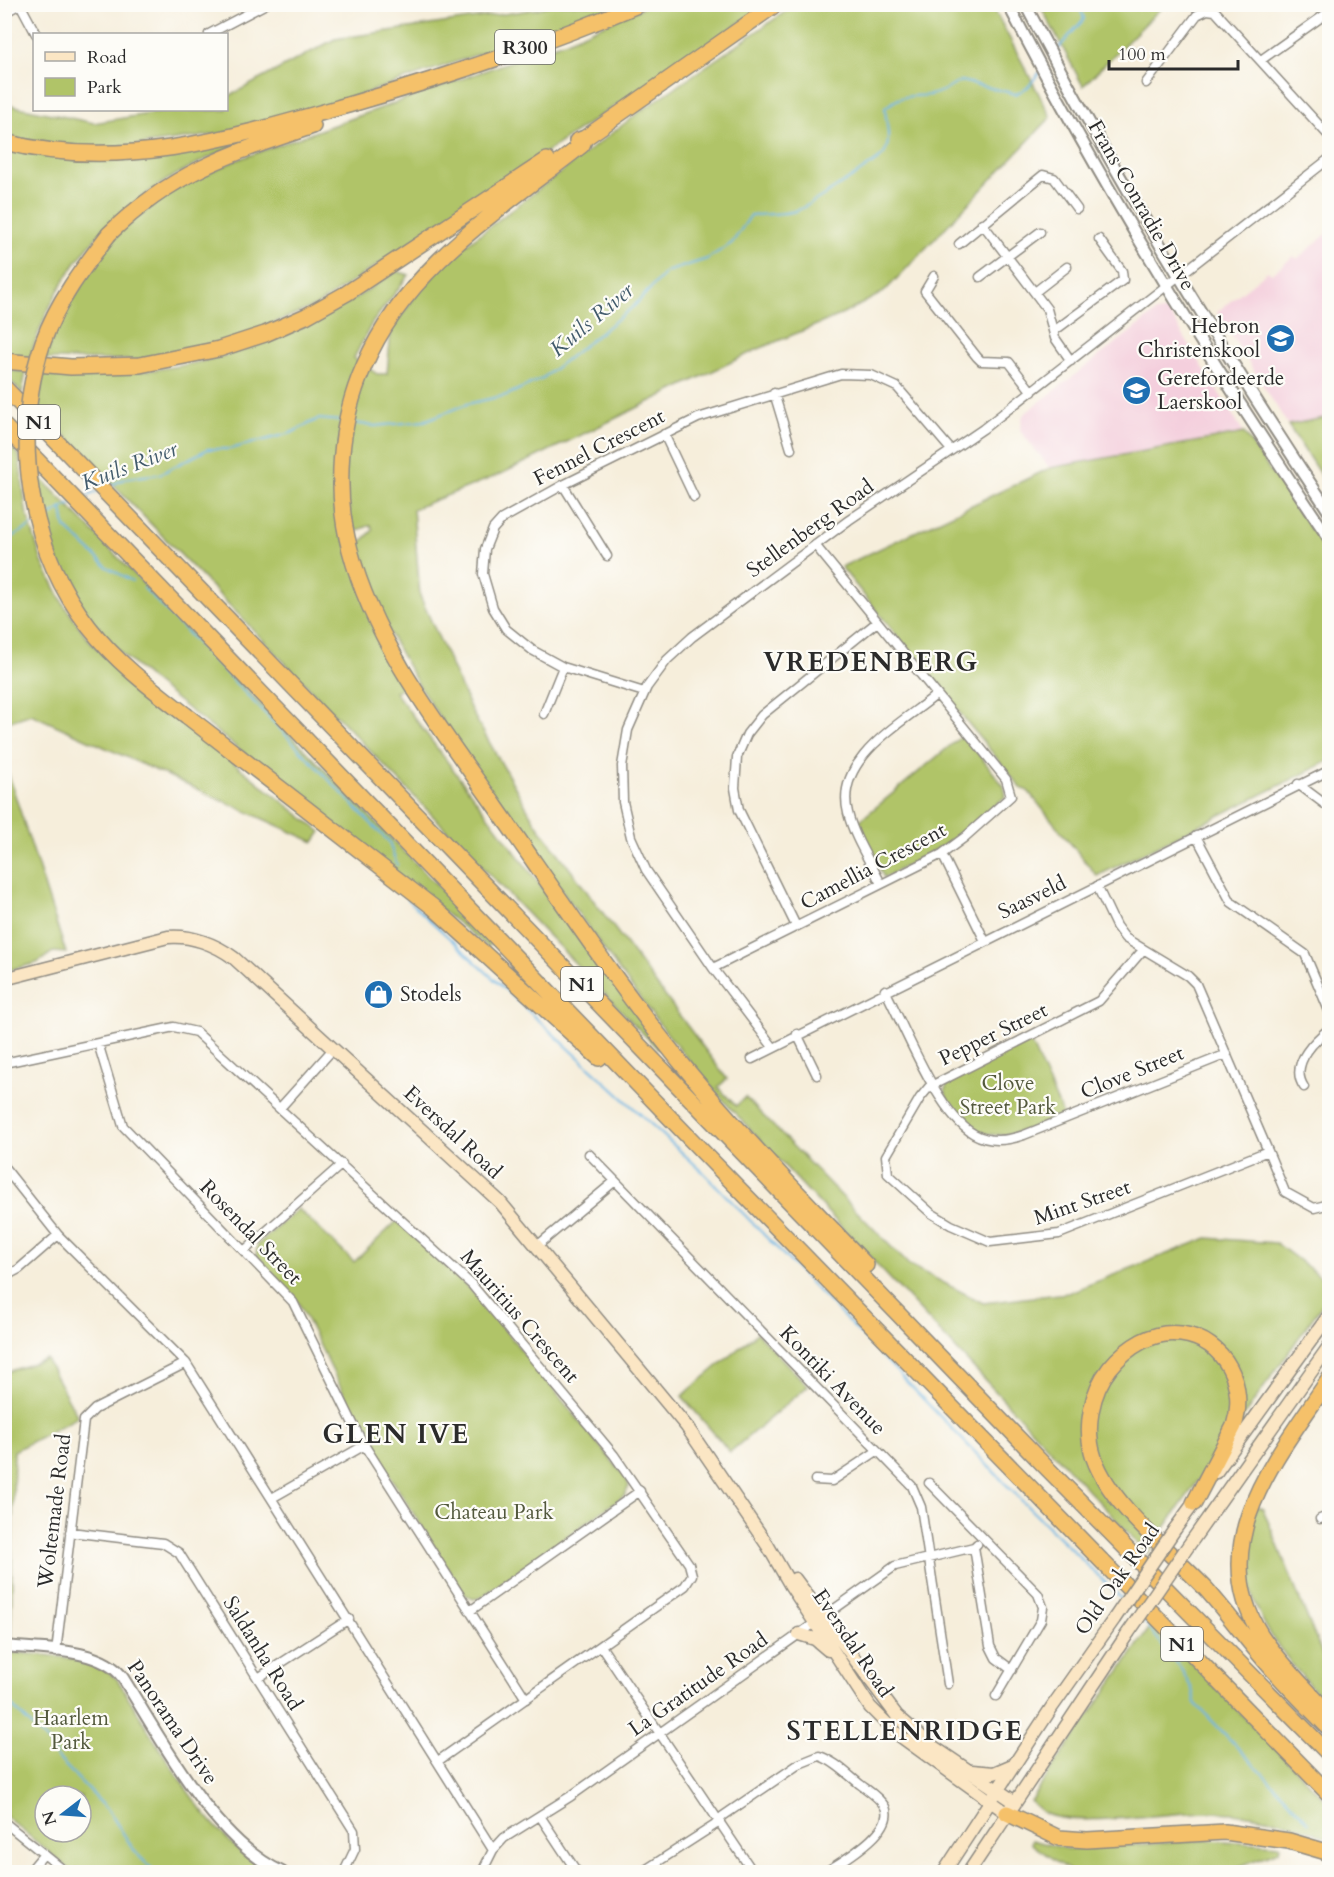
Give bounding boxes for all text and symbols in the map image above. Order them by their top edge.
road number: R300 [495,30,555,64]
legend [33,33,228,111]
scale bar [1109,33,1238,71]
text: 100 m [1118,42,1166,67]
text: Road [87,45,127,70]
text: Park [87,75,122,100]
street label: Frans Conradie Drive [1081,115,1202,296]
water label: Kuils River [543,275,641,364]
place label: Hebron Christenskool [1137,312,1260,365]
school or university icon: Hebron Christenskool [1265,322,1297,354]
place label: Gerefordeerde Laerskool [1157,364,1284,417]
school or university icon: Gerefordeerde Laerskool [1120,374,1152,406]
street label: Fennel Crescent [529,402,670,493]
road number: N1 [18,405,60,439]
water label: Kuils River [77,434,183,498]
street label: Stellenberg Road [741,472,880,584]
district label: VREDENBERG [763,644,979,681]
street label: Camellia Crescent [795,816,952,917]
street label: Saasveld [993,869,1071,926]
road number: N1 [561,967,603,1001]
shop icon: Stodels [363,978,395,1010]
place label: Stodels [400,980,462,1009]
street label: Pepper Street [934,995,1053,1073]
street label: Clove Street [1076,1038,1189,1106]
park label: Clove Street Park [960,1069,1057,1122]
street label: Eversdal Road [397,1079,508,1186]
street label: Mint Street [1030,1172,1135,1233]
street label: Rosendal Street [193,1173,309,1292]
street label: Mauritius Crescent [453,1243,586,1390]
street label: Kontiki Avenue [773,1319,893,1442]
district label: GLEN IVE [322,1416,470,1453]
street label: Woltemade Road [31,1432,78,1591]
park label: Chateau Park [434,1498,554,1527]
street label: Old Oak Road [1068,1517,1167,1641]
street label: Eversdal Road [806,1583,900,1703]
street label: Saldanha Road [216,1591,309,1716]
street label: La Gratitude Road [623,1626,774,1743]
road number: N1 [1161,1627,1203,1661]
street label: Panorama Drive [120,1654,225,1790]
park label: Haarlem Park [33,1704,109,1757]
district label: STELLENRIDGE [787,1713,1023,1750]
north arrow [33,1784,93,1844]
text: N [37,1808,62,1828]

